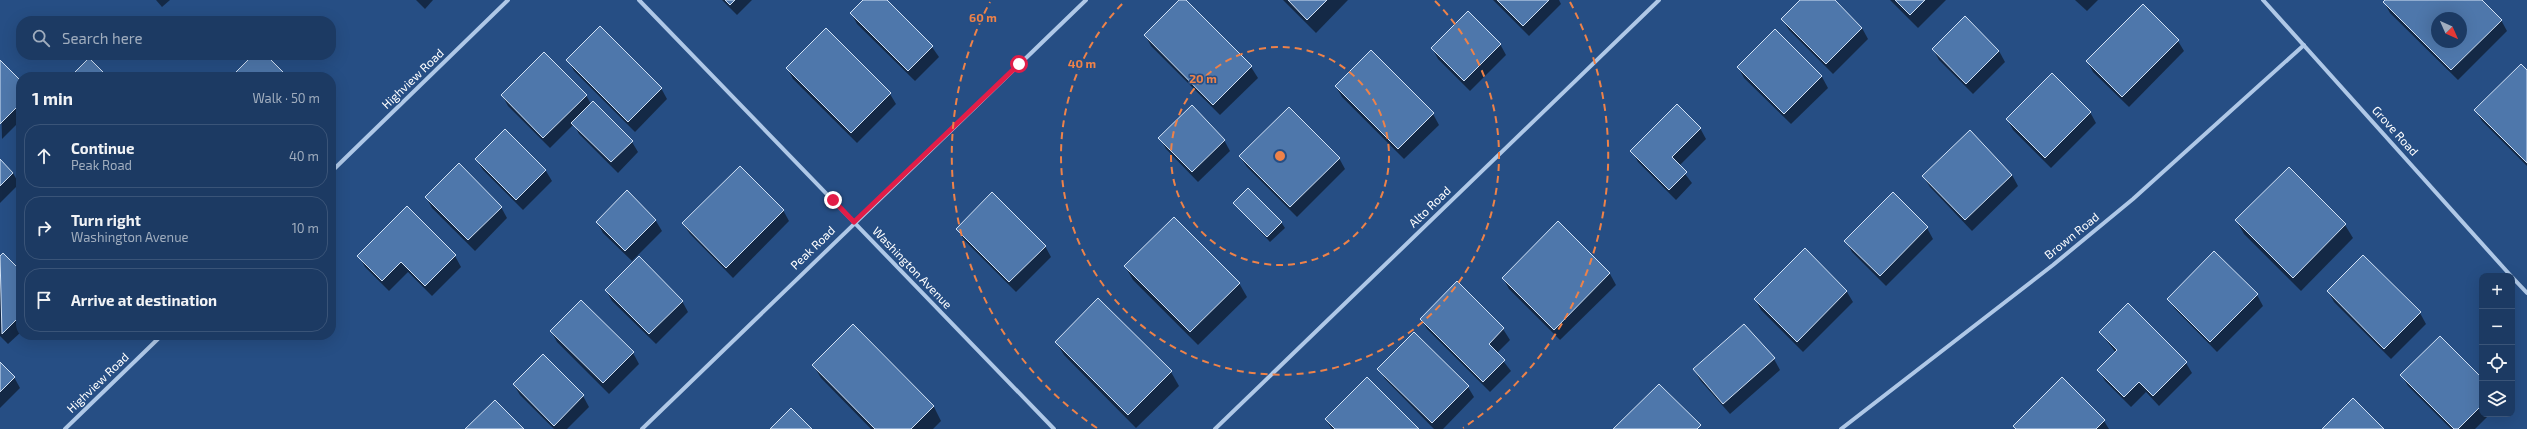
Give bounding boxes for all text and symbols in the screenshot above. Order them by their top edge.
text: 60 m [969,10,997,24]
north arrow [2431,12,2467,48]
search box [16,16,336,60]
icon: search [30,27,52,49]
text: Search here [62,29,143,47]
street label: Highview Road [379,45,446,111]
route start [1010,55,1028,73]
text: 40 m [1068,56,1096,70]
text: 20 m [1189,71,1217,85]
text: 1 min [32,88,73,108]
text: Walk · 50 m [252,90,320,106]
street label: Grove Road [2370,103,2422,158]
text: Continue [71,139,134,157]
icon: ahead [33,145,55,167]
text: 40 m [289,148,319,164]
centre of rings [1273,149,1287,163]
text: Peak Road [71,157,132,173]
street label: Alto Road [1406,183,1453,230]
route end [824,191,842,209]
street label: Brown Road [2041,209,2101,261]
text: Turn right [71,211,141,229]
icon: right [33,217,55,239]
text: 10 m [292,220,319,236]
street label: Peak Road [787,223,837,272]
street label: Washington Avenue [870,223,955,311]
text: Washington Avenue [71,229,189,245]
map controls [2479,273,2515,417]
button: + [2479,273,2515,309]
icon: arrive [33,289,55,311]
text: Arrive at destination [71,291,217,309]
button: − [2479,309,2515,345]
button: locate [2479,345,2515,381]
street label: Highview Road [64,349,131,415]
button: layers [2479,381,2515,417]

